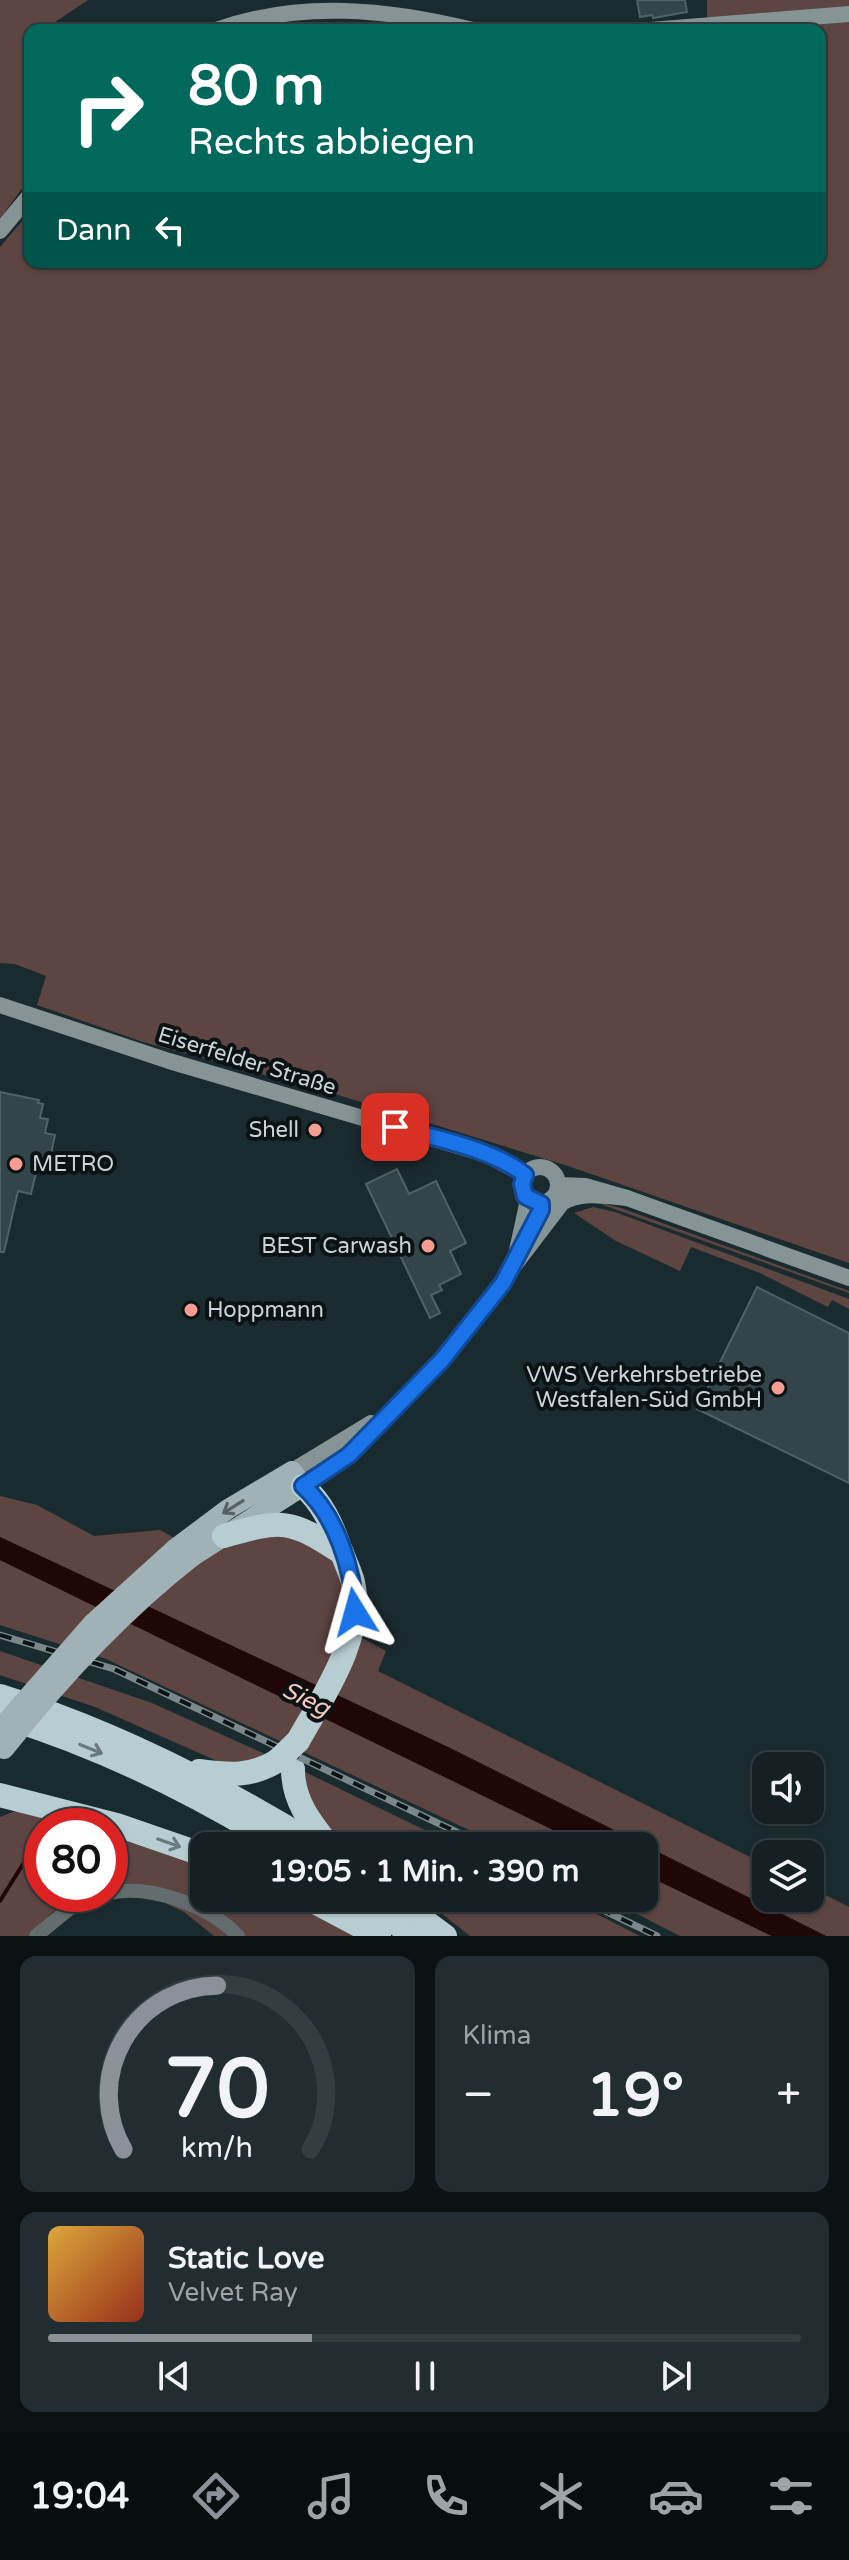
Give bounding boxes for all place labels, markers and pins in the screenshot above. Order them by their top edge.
pin [361,1093,429,1161]
place label: Shell [249,1117,299,1143]
marker: Shell [306,1121,324,1139]
place label: METRO [32,1151,114,1177]
marker: METRO [7,1155,25,1173]
place label: BEST Carwash [261,1233,412,1259]
marker: BEST Carwash [419,1237,437,1255]
place label: Hoppmann [207,1297,324,1323]
marker: Hoppmann [182,1301,200,1319]
place label: VWS Verkehrsbetriebe Westfalen-Süd GmbH [526,1362,762,1413]
marker: VWS Verkehrsbetriebe Westfalen-Süd GmbH [769,1379,787,1397]

